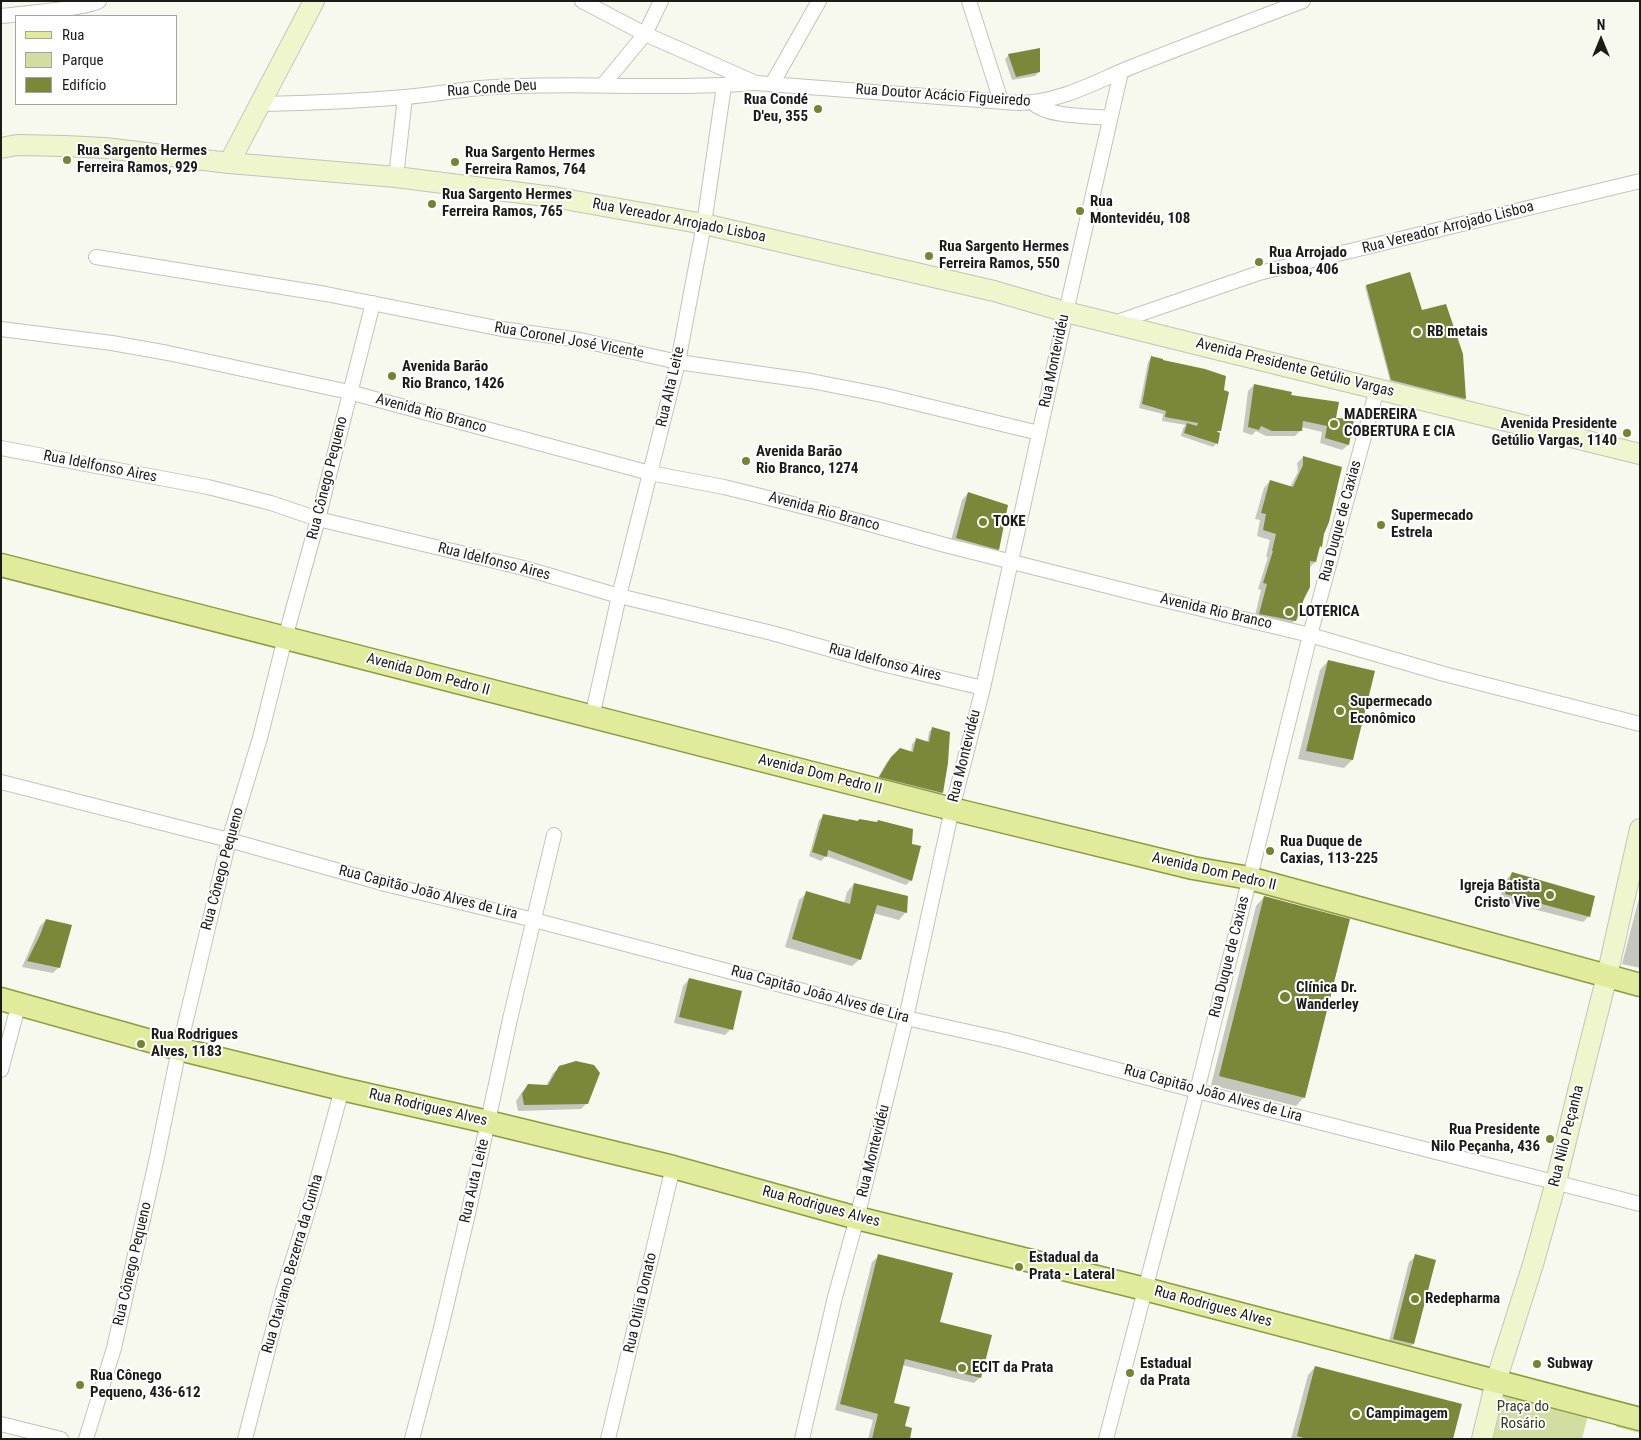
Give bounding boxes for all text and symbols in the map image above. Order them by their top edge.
legend [15,15,178,105]
north arrow [1576,15,1626,65]
text: N [1597,17,1605,33]
text: Rua [62,26,84,44]
text: Parque [62,51,104,69]
text: Edifício [62,76,106,94]
street label: Rua Conde Deu [447,77,537,101]
street label: Rua Doutor Acácio Figueiredo [855,81,1031,111]
place label: Rua Condé D'eu, 355 [744,91,808,126]
marker: Rua Condé D'eu, 355 [812,103,824,115]
place label: Rua Sargento Hermes Ferreira Ramos, 929 [77,142,207,177]
place label: Rua Sargento Hermes Ferreira Ramos, 764 [465,144,595,179]
marker: Rua Sargento Hermes Ferreira Ramos, 929 [61,154,73,166]
marker: Rua Sargento Hermes Ferreira Ramos, 764 [449,156,461,168]
place label: Rua Sargento Hermes Ferreira Ramos, 765 [442,186,572,221]
place label: Rua Montevidéu, 108 [1090,193,1190,228]
street label: Rua Vereador Arrojado Lisboa [591,195,767,247]
marker: Rua Sargento Hermes Ferreira Ramos, 765 [426,198,438,210]
street label: Rua Vereador Arrojado Lisboa [1360,198,1536,258]
marker: Rua Montevidéu, 108 [1074,205,1086,217]
place label: Rua Sargento Hermes Ferreira Ramos, 550 [939,238,1069,273]
place label: Rua Arrojado Lisboa, 406 [1269,244,1347,279]
marker: Rua Sargento Hermes Ferreira Ramos, 550 [923,250,935,262]
marker: Rua Arrojado Lisboa, 406 [1253,256,1265,268]
street label: Rua Montevidéu [1036,313,1074,409]
street label: Rua Coronel José Vicente [493,319,645,363]
place label: RB metais [1427,323,1488,341]
marker: RB metais [1411,326,1423,338]
street label: Avenida Presidente Getúlio Vargas [1194,335,1396,401]
street label: Rua Alta Leite [653,345,689,429]
place label: Avenida Barão Rio Branco, 1426 [402,358,504,393]
marker: Avenida Barão Rio Branco, 1426 [386,370,398,382]
street label: Avenida Rio Branco [374,391,488,437]
place label: MADEREIRA COBERTURA E CIA [1344,406,1455,441]
street label: Rua Cônego Pequeno [304,415,352,541]
place label: Avenida Presidente Getúlio Vargas, 1140 [1491,415,1617,450]
marker: MADEREIRA COBERTURA E CIA [1328,418,1340,430]
marker: Avenida Presidente Getúlio Vargas, 1140 [1621,427,1633,439]
place label: Avenida Barão Rio Branco, 1274 [756,443,858,478]
street label: Rua Idelfonso Aires [42,447,158,487]
marker: Avenida Barão Rio Branco, 1274 [740,455,752,467]
street label: Rua Duque de Caxias [1316,459,1366,583]
street label: Avenida Rio Branco [767,489,881,535]
place label: Supermecado Estrela [1391,507,1473,542]
place label: TOKE [993,513,1026,531]
marker: TOKE [977,516,989,528]
marker: Supermecado Estrela [1375,519,1387,531]
street label: Rua Idelfonso Aires [436,539,552,585]
street label: Avenida Rio Branco [1158,590,1274,634]
place label: LOTERICA [1299,603,1359,621]
marker: LOTERICA [1283,606,1295,618]
street label: Rua Idelfonso Aires [827,640,943,686]
street label: Avenida Dom Pedro II [364,650,492,700]
place label: Supermecado Econômico [1350,693,1432,728]
marker: Supermecado Econômico [1334,705,1346,717]
street label: Rua Montevidéu [945,708,985,804]
street label: Avenida Dom Pedro II [756,751,884,799]
street label: Rua Cônego Pequeno [198,806,248,932]
place label: Rua Duque de Caxias, 113-225 [1280,833,1378,868]
marker: Rua Duque de Caxias, 113-225 [1264,845,1276,857]
street label: Avenida Dom Pedro II [1150,849,1278,895]
street label: Rua Capitão João Alves de Lira [337,862,519,924]
place label: Igreja Batista Cristo Vive [1460,877,1540,912]
marker: Igreja Batista Cristo Vive [1544,889,1556,901]
street label: Rua Duque de Caxias [1206,894,1254,1020]
street label: Rua Capitão João Alves de Lira [729,963,911,1027]
place label: Clínica Dr. Wanderley [1296,979,1359,1014]
marker: Clínica Dr. Wanderley [1278,990,1292,1004]
place label: Rua Rodrigues Alves, 1183 [151,1026,238,1061]
marker: Rua Rodrigues Alves, 1183 [135,1038,147,1050]
street label: Rua Capitão João Alves de Lira [1122,1062,1304,1126]
street label: Rua Nilo Peçanha [1546,1083,1588,1189]
street label: Rua Rodrigues Alves [367,1086,489,1130]
street label: Rua Montevidéu [854,1103,894,1199]
place label: Rua Presidente Nilo Peçanha, 436 [1431,1121,1540,1156]
marker: Rua Presidente Nilo Peçanha, 436 [1544,1133,1556,1145]
street label: Rua Auta Leite [457,1137,493,1225]
street label: Rua Otaviano Bezerra da Cunha [259,1172,327,1356]
street label: Rua Rodrigues Alves [760,1183,882,1231]
street label: Rua Cônego Pequeno [110,1200,156,1328]
place label: Estadual da Prata - Lateral [1029,1249,1115,1284]
street label: Rua Otilia Donato [621,1251,661,1355]
marker: Estadual da Prata - Lateral [1013,1261,1025,1273]
street label: Rua Rodrigues Alves [1152,1283,1274,1331]
place label: Redepharma [1425,1290,1500,1308]
marker: Redepharma [1409,1293,1421,1305]
place label: Estadual da Prata [1140,1355,1191,1390]
place label: Subway [1547,1355,1593,1373]
marker: Subway [1531,1358,1543,1370]
place label: ECIT da Prata [972,1359,1053,1377]
marker: ECIT da Prata [956,1362,968,1374]
place label: Rua Cônego Pequeno, 436-612 [90,1367,200,1402]
marker: Estadual da Prata [1124,1367,1136,1379]
marker: Rua Cônego Pequeno, 436-612 [74,1379,86,1391]
park label: Praça do Rosário [1497,1398,1549,1433]
place label: Campimagem [1366,1405,1448,1423]
marker: Campimagem [1350,1408,1362,1420]

